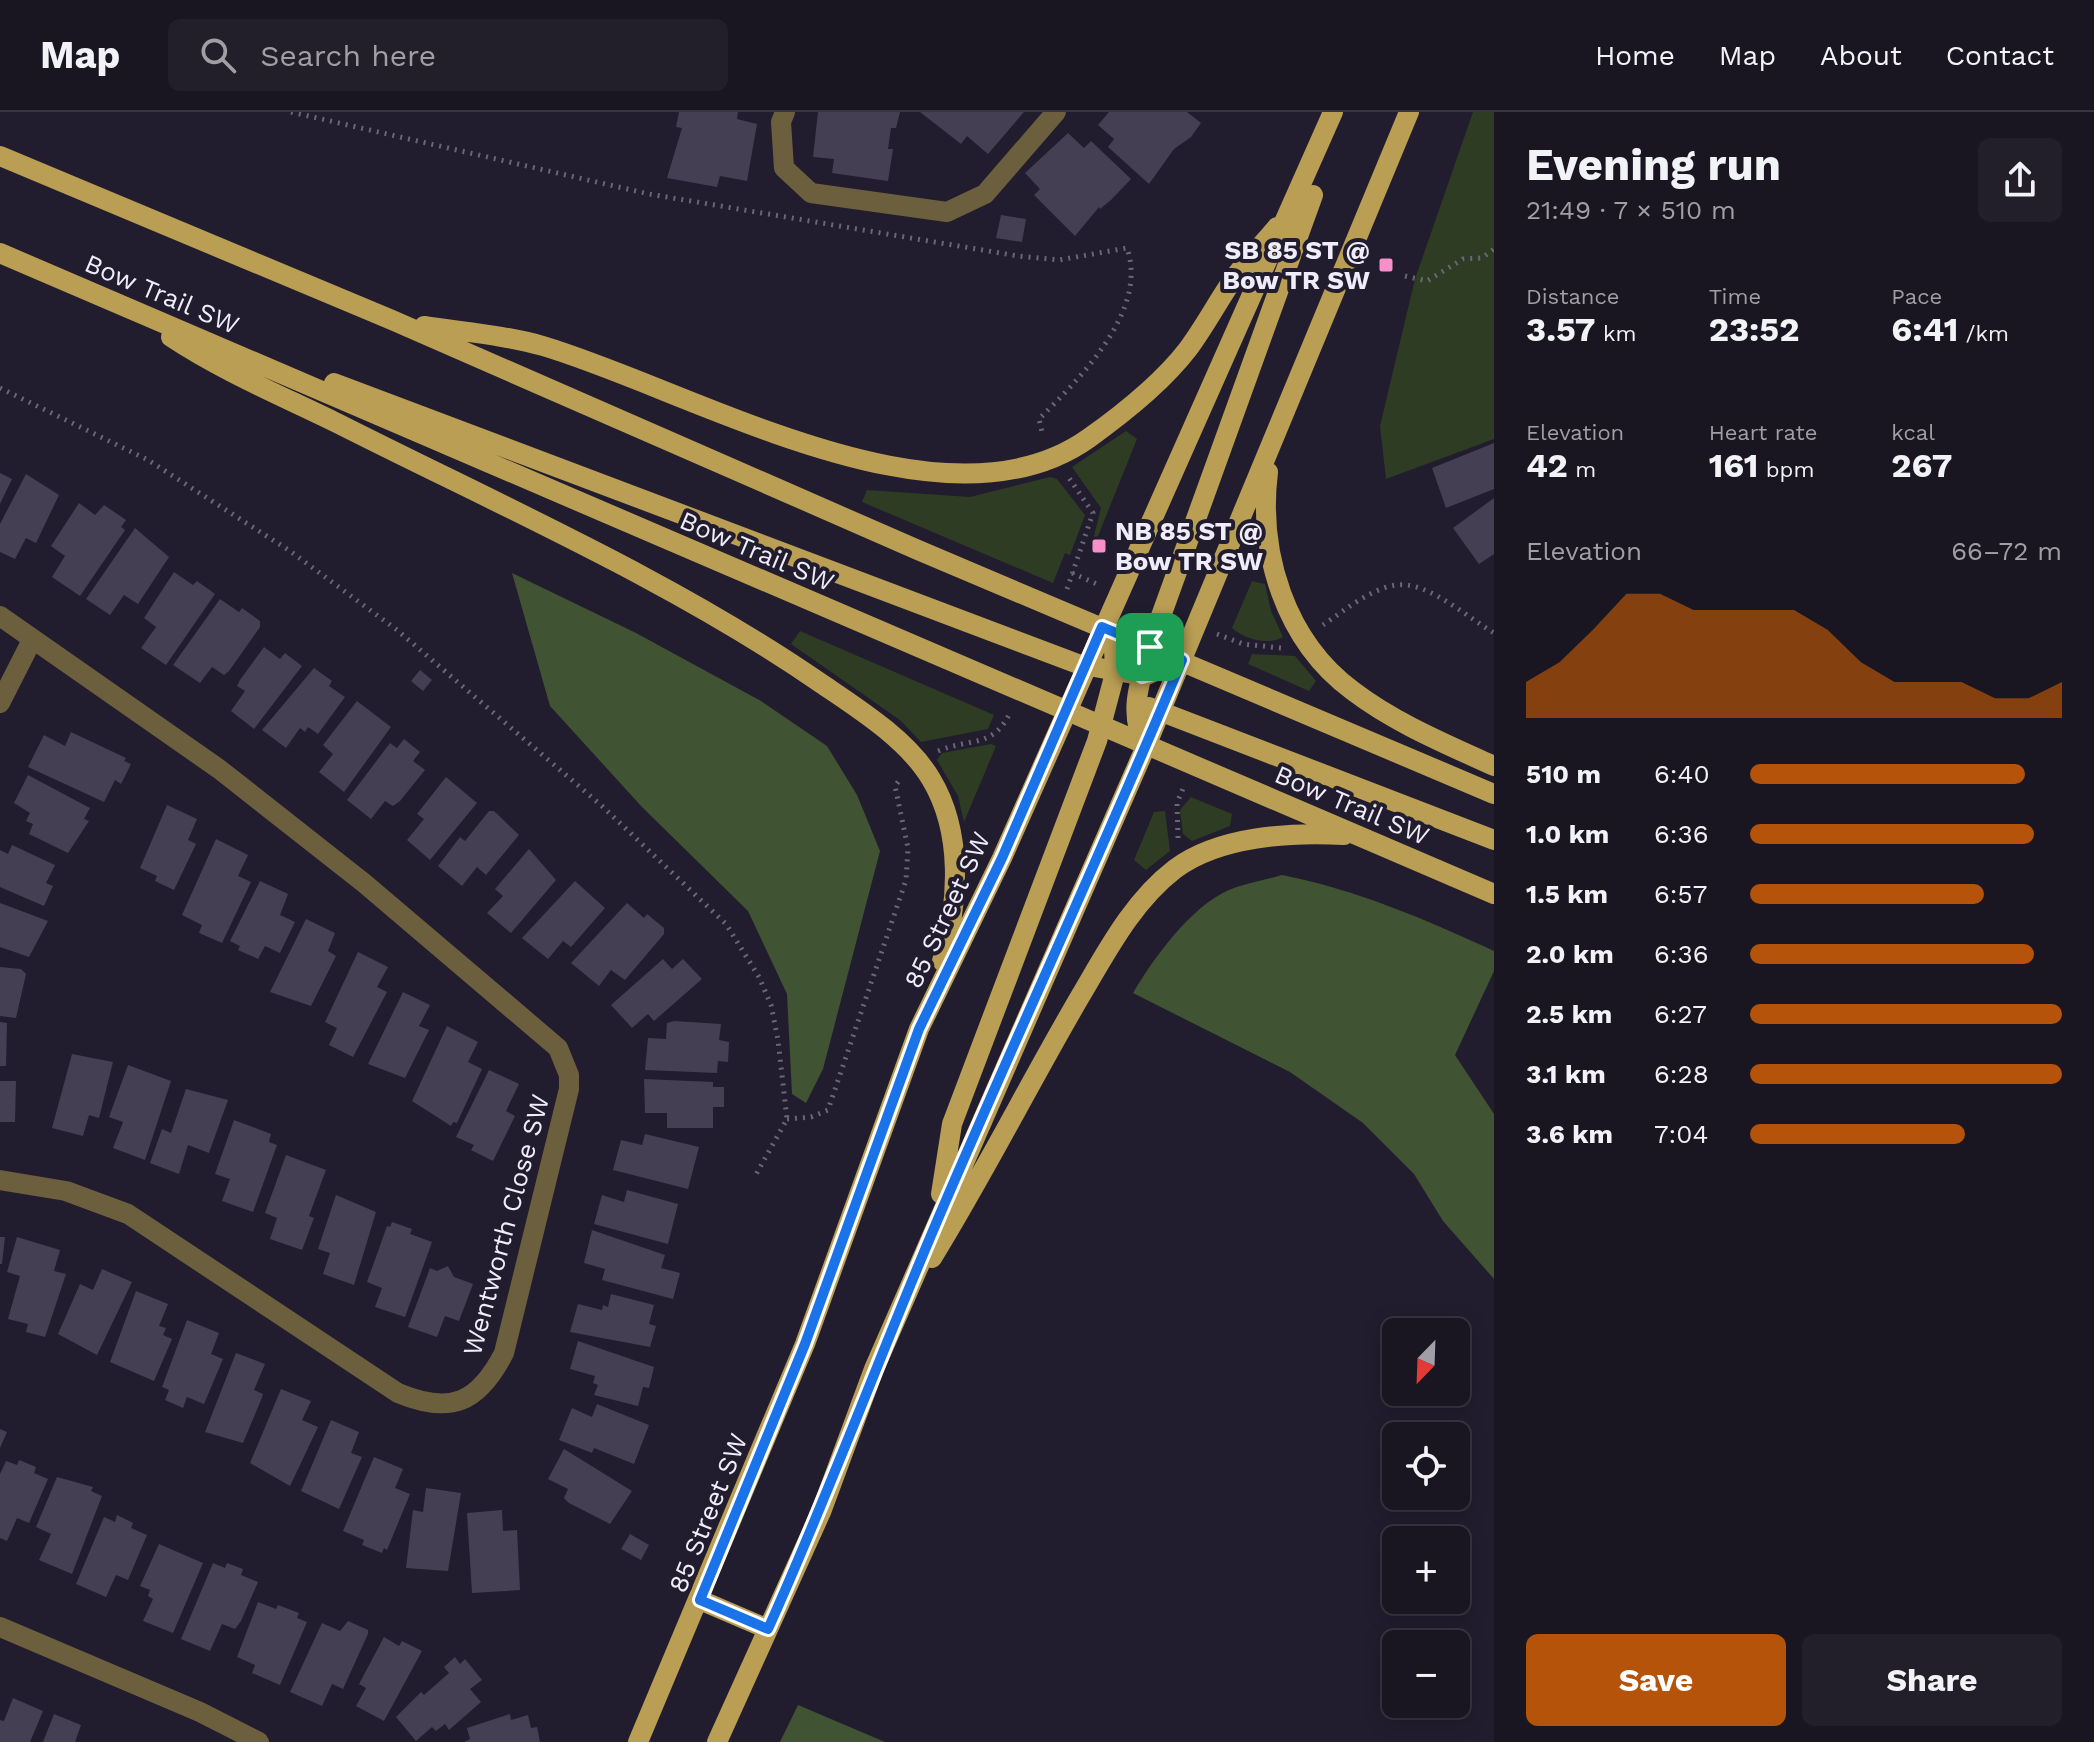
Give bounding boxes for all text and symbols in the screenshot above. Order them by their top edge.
search box [168,19,728,91]
text: Map [40,33,120,77]
icon: search [196,33,240,77]
text: Search here [260,38,436,73]
text: Home [1595,39,1675,72]
text: Map [1719,39,1776,72]
text: About [1820,39,1902,72]
text: Contact [1946,39,2054,72]
button: share [1978,138,2062,222]
text: Evening run [1526,139,1781,191]
text: 21:49 · 7 × 510 m [1526,195,1736,225]
place label: SB 85 ST @ Bow TR SW [1222,235,1370,295]
street label: Bow Trail SW [80,248,244,340]
marker: SB 85 ST @ Bow TR SW [1377,256,1395,274]
text: Distance [1526,284,1620,309]
text: Time [1709,284,1761,309]
text: Pace [1891,284,1942,309]
text: 3.57 [1526,309,1596,349]
text: 23:52 [1709,309,1799,349]
text: 6:41 [1891,309,1958,349]
text: km [1596,321,1636,346]
text: /km [1958,321,2009,346]
text: Elevation [1526,420,1624,445]
text: Heart rate [1709,420,1817,445]
text: kcal [1891,420,1935,445]
text: 42 [1526,445,1568,485]
text: 161 [1709,445,1758,485]
text: 267 [1891,445,1952,485]
text: m [1568,457,1596,482]
text: bpm [1758,457,1814,482]
street label: Bow Trail SW [675,505,839,597]
place label: NB 85 ST @ Bow TR SW [1115,516,1263,576]
text: Elevation [1526,536,1642,566]
text: 66–72 m [1951,536,2062,566]
marker: NB 85 ST @ Bow TR SW [1090,537,1108,555]
pin [1116,613,1184,681]
icon: arrive [1128,625,1172,669]
street label: Bow Trail SW [1270,759,1434,851]
text: 510 m [1526,759,1601,789]
text: 6:40 [1654,759,1710,789]
text: 1.0 km [1526,819,1609,849]
text: 6:36 [1654,819,1708,849]
street label: 85 Street SW [898,827,996,993]
text: 1.5 km [1526,879,1608,909]
text: 6:57 [1654,879,1707,909]
text: 2.0 km [1526,939,1614,969]
text: 6:36 [1654,939,1708,969]
text: 2.5 km [1526,999,1612,1029]
text: 6:27 [1654,999,1707,1029]
text: 3.1 km [1526,1059,1606,1089]
text: 6:28 [1654,1059,1709,1089]
street label: Wentworth Close SW [457,1091,555,1359]
text: 3.6 km [1526,1119,1613,1149]
text: 7:04 [1654,1119,1708,1149]
north arrow [1382,1318,1470,1406]
map controls [1382,1318,1470,1718]
button: locate [1382,1422,1470,1510]
street label: 85 Street SW [663,1429,753,1597]
button: + [1382,1526,1470,1614]
button: − [1382,1630,1470,1718]
button: Save [1526,1634,1786,1726]
button: Share [1802,1634,2062,1726]

